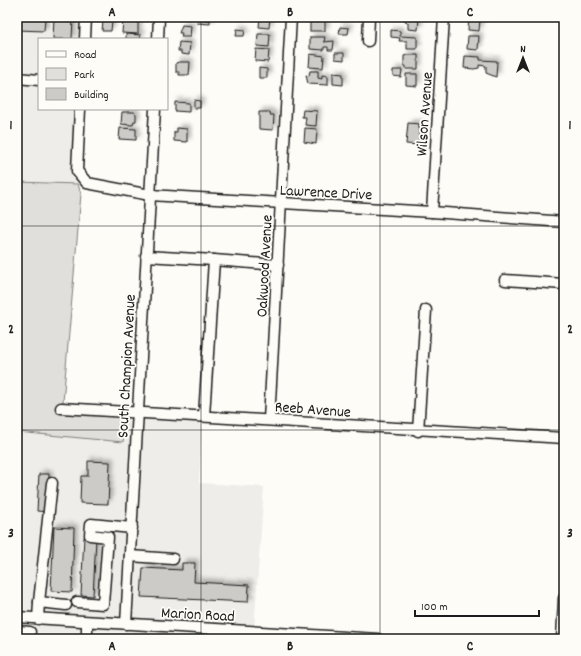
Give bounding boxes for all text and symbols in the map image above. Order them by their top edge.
text: A [108,4,116,23]
text: B [287,4,293,23]
text: C [467,4,474,23]
legend [38,38,168,110]
north arrow [503,38,543,78]
text: N [520,42,526,58]
text: Road [74,47,96,64]
text: Park [74,67,95,84]
street label: Wilson Avenue [411,71,440,157]
text: Building [74,87,109,104]
text: 1 [10,117,13,136]
text: 1 [569,117,572,136]
street label: Lawrence Drive [279,180,373,207]
street label: Oakwood Avenue [251,214,280,318]
street label: South Champion Avenue [112,294,143,439]
text: 2 [8,321,14,340]
text: 2 [567,321,573,340]
street label: Reeb Avenue [274,396,352,425]
text: 3 [8,525,14,544]
text: 3 [567,525,573,544]
scale bar [415,592,539,618]
text: 100 m [421,599,448,616]
street label: Marion Road [160,602,235,629]
text: A [108,638,116,656]
text: B [287,638,293,656]
text: C [467,638,474,656]

